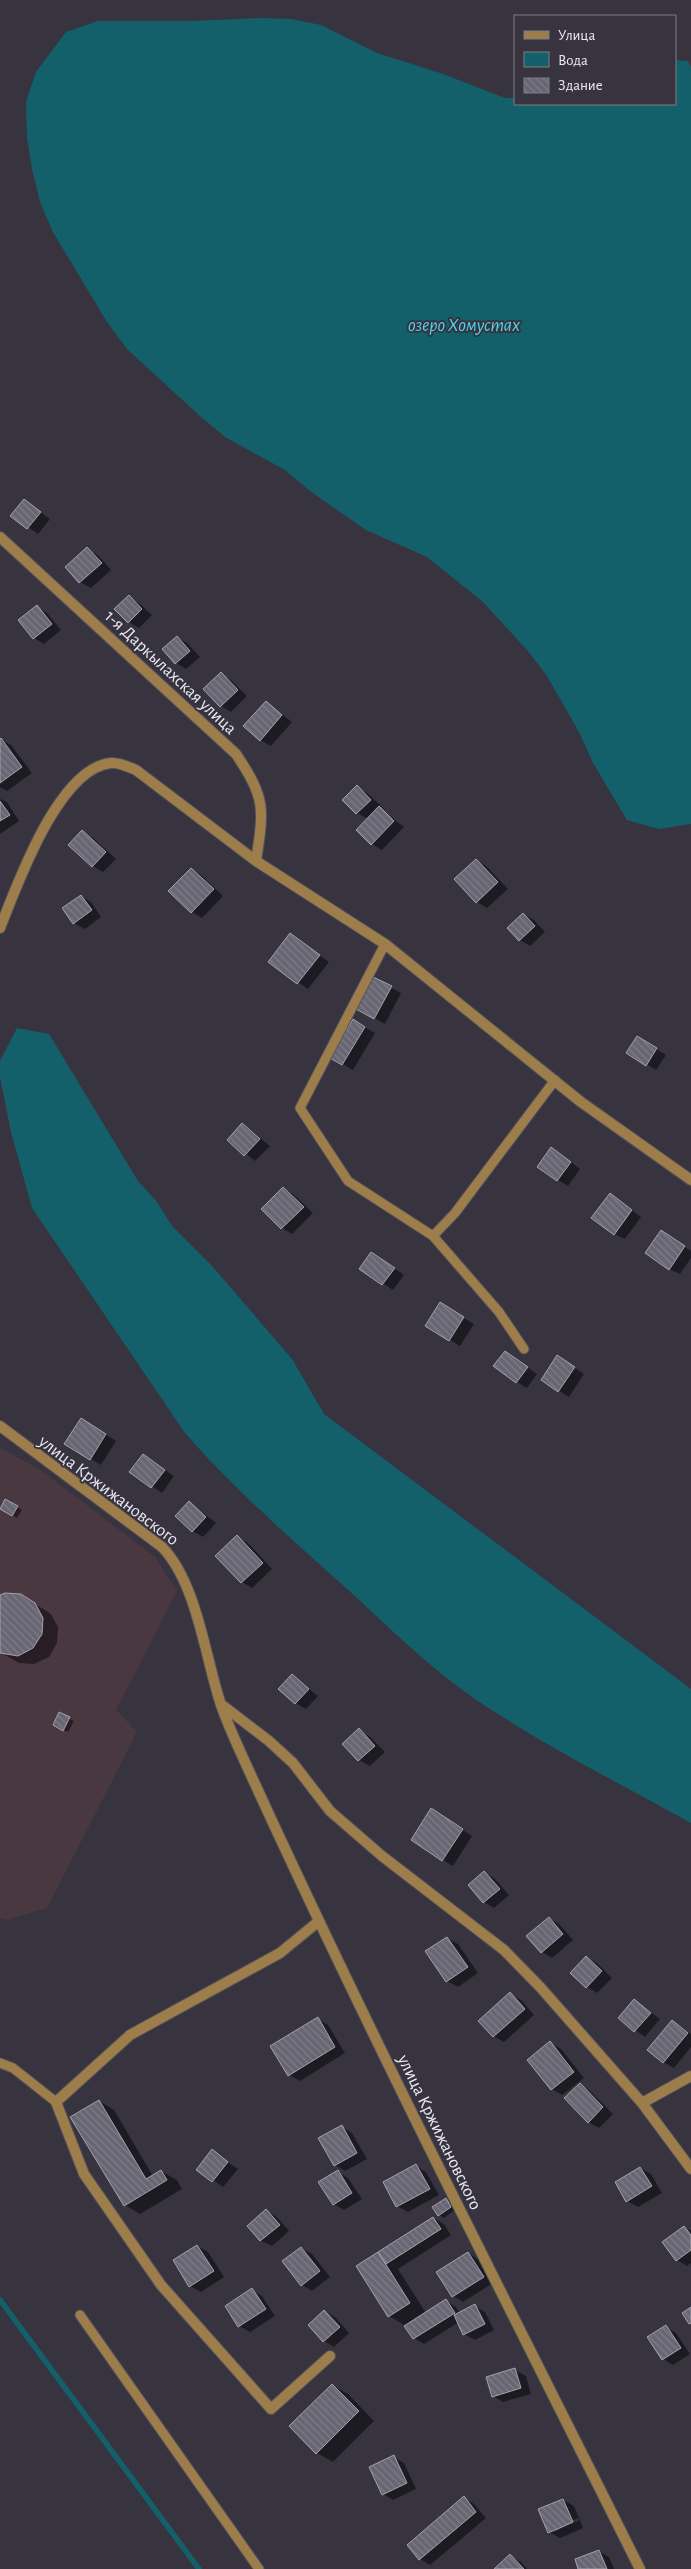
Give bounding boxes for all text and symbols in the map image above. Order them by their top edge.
legend [514,15,676,105]
text: Улица [558,28,595,43]
text: Вода [558,53,588,68]
text: Здание [558,78,603,93]
water label: озеро Хомустах [408,316,521,335]
street label: 1-я Даркылахская улица [101,607,240,738]
street label: улица Кржижановского [34,1432,182,1549]
street label: улица Кржижановского [393,2051,484,2213]

